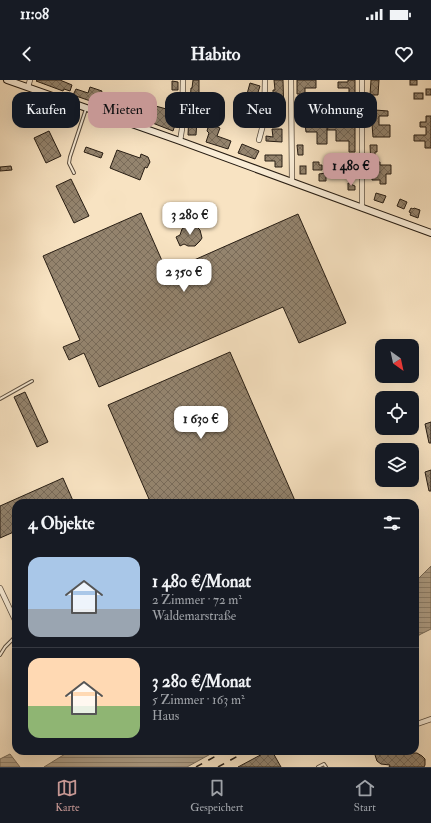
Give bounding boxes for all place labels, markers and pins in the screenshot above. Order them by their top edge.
pin: 1 480 € [314,153,388,187]
pin: 3 280 € [153,202,227,236]
pin: 2 350 € [147,259,221,293]
pin: 1 630 € [164,406,238,440]

